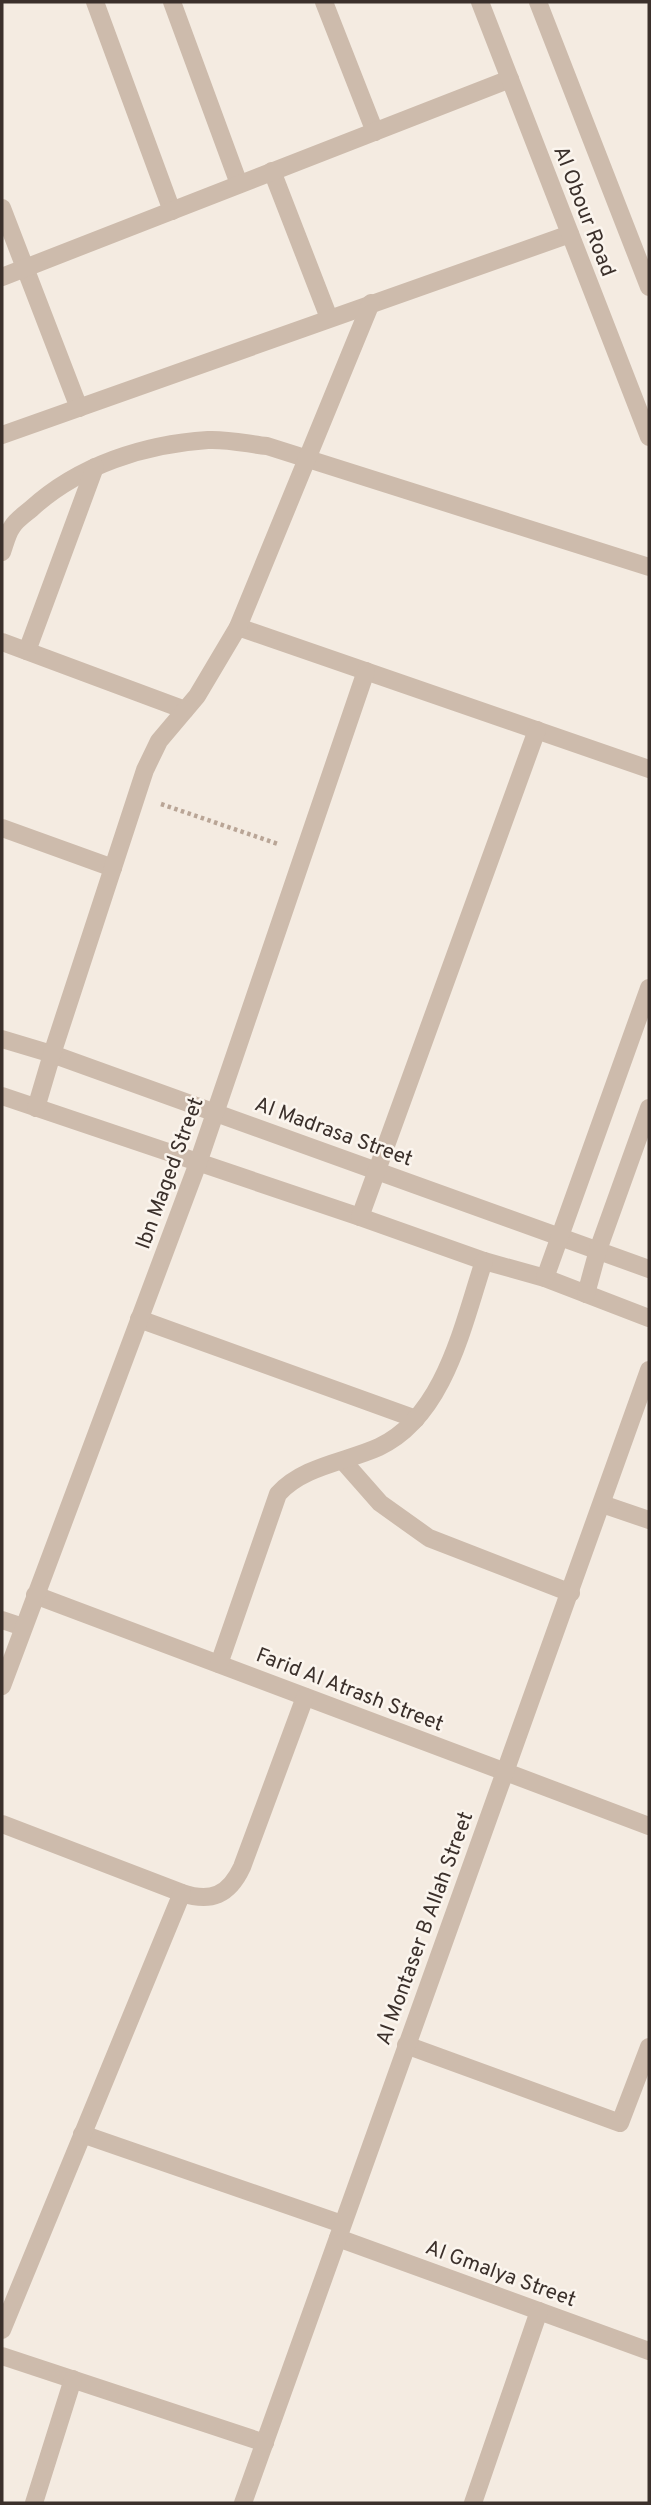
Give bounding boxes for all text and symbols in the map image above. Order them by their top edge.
street label: Al Obour Road [546,142,621,281]
street label: Al Madrasa Street [251,1091,416,1174]
street label: Ibn Maged Street [130,1094,210,1253]
street label: Farid Al Atrash Street [252,1642,447,1739]
street label: Al Montaser B Allah Street [371,1808,480,2049]
street label: Al Gmalya Street [422,2235,579,2314]

